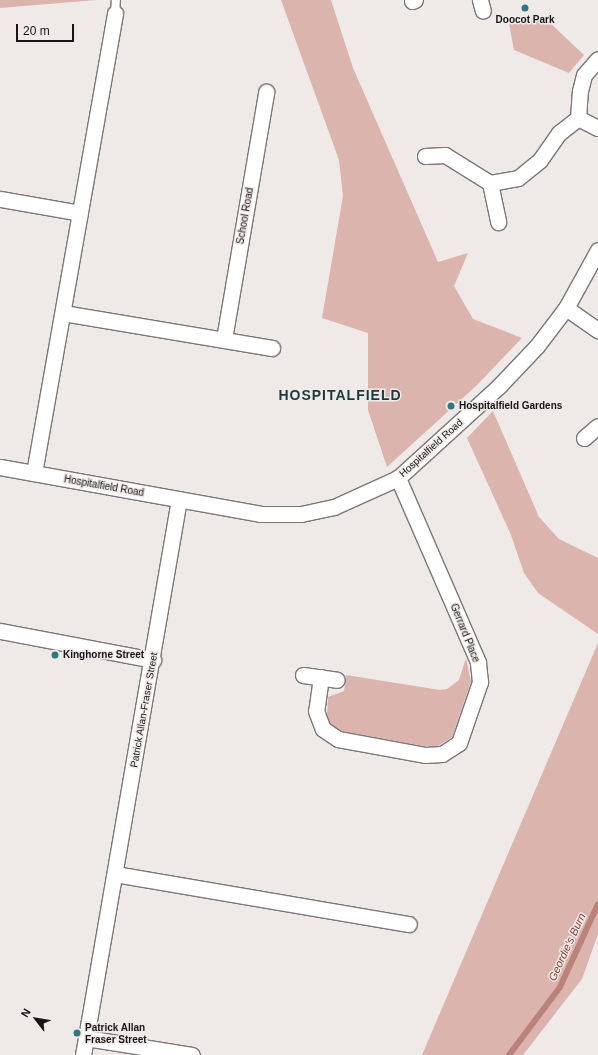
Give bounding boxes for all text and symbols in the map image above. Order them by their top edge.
marker: Doocot Park [520,3,530,13]
place label: Doocot Park [496,14,554,26]
scale bar [18,16,76,42]
text: 20 m [23,24,50,38]
street label: School Road [234,187,256,245]
district label: HOSPITALFIELD [278,387,402,403]
place label: Hospitalfield Gardens [459,400,562,412]
marker: Hospitalfield Gardens [446,401,456,411]
street label: Hospitalfield Road [397,416,465,480]
street label: Hospitalfield Road [63,473,145,499]
street label: Gerrard Place [448,602,482,664]
place label: Kinghorne Street [63,649,144,661]
marker: Kinghorne Street [50,650,60,660]
street label: Patrick Allan-Fraser Street [128,651,160,769]
water label: Geordie's Burn [546,911,588,983]
north arrow [16,999,56,1039]
text: N [19,1006,33,1019]
place label: Patrick Allan Fraser Street [85,1021,147,1044]
marker: Patrick Allan Fraser Street [72,1028,82,1038]

